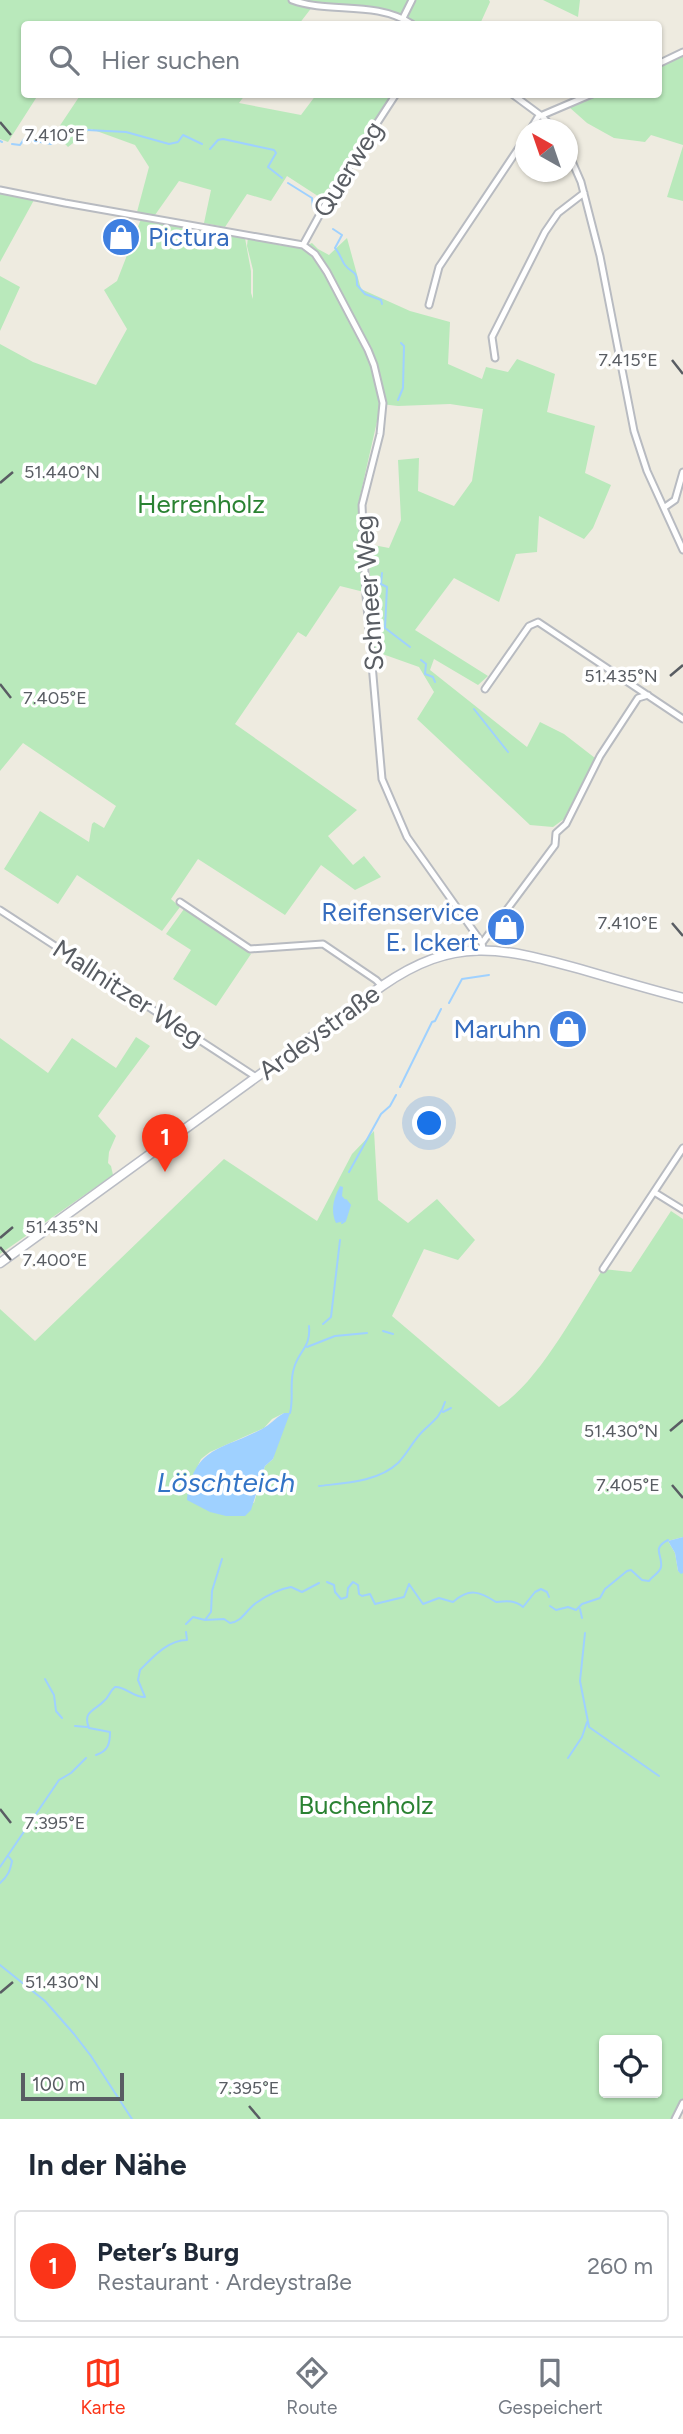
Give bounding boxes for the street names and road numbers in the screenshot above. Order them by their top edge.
street label: Querweg [306,115,390,223]
street label: Schneer Weg [348,514,390,672]
street label: Mallnitzer Weg [47,933,209,1053]
street label: Ardeystraße [252,977,386,1087]

